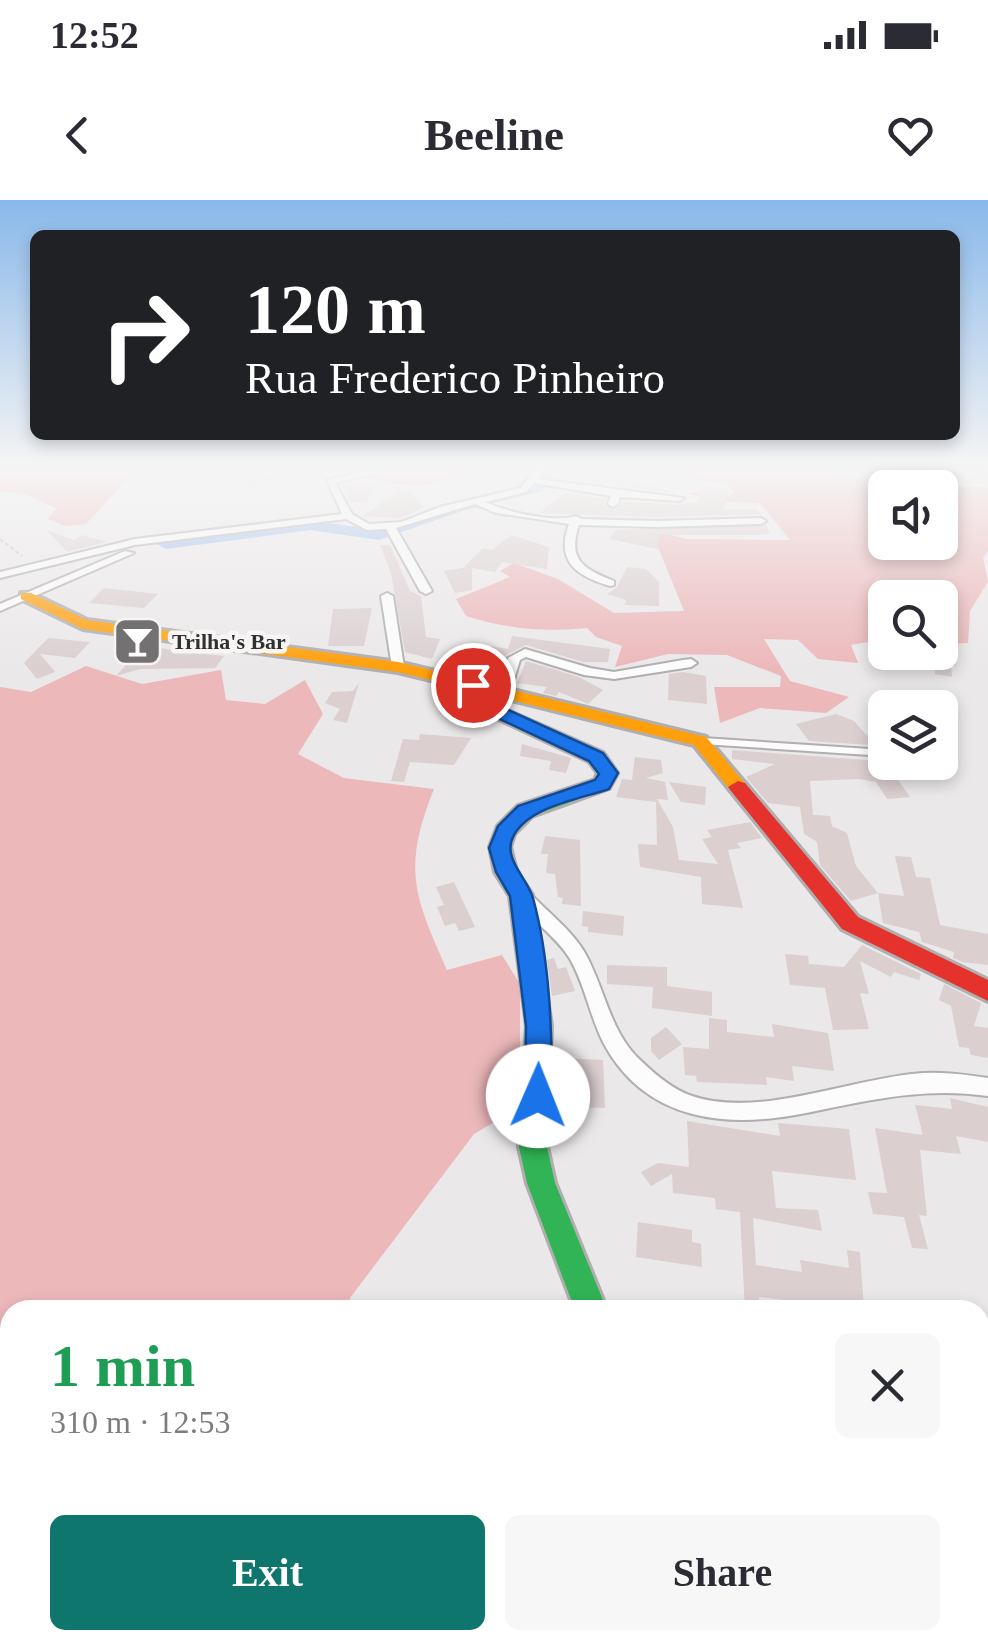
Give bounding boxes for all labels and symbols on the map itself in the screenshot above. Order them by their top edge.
bar icon: Trilha's Bar [111,615,163,667]
place label: Trilha's Bar [172,629,286,654]
pin [431,643,516,728]
position arrow [486,1044,590,1148]

